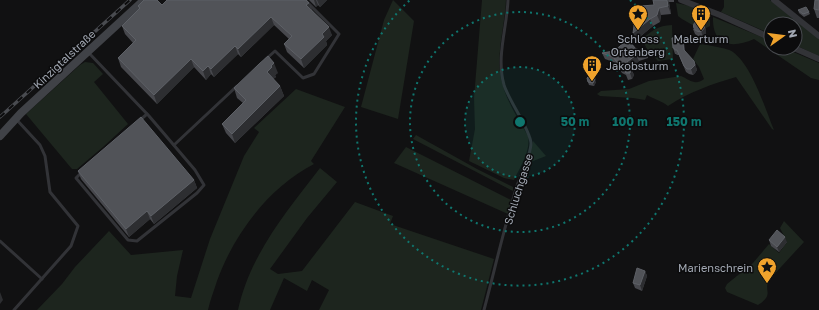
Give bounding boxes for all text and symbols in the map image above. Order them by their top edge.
place icon: Schloss Ortenberg [627,3,649,31]
building icon: Malerturm [690,3,712,31]
north arrow [763,16,803,56]
street label: Kinzigtalstraße [30,27,98,91]
text: N [786,28,801,39]
place label: Schloss Ortenberg [611,32,665,58]
place label: Malerturm [673,32,729,45]
building icon: Jakobsturm [581,54,603,82]
place label: Jakobsturm [606,59,669,72]
text: 50 m [561,114,589,129]
text: 100 m [612,114,648,129]
text: 150 m [667,114,701,129]
centre of rings [513,115,527,129]
street label: Schluchgasse [501,152,535,226]
place icon: Marienschrein [756,256,778,284]
place label: Marienschrein [678,261,753,274]

